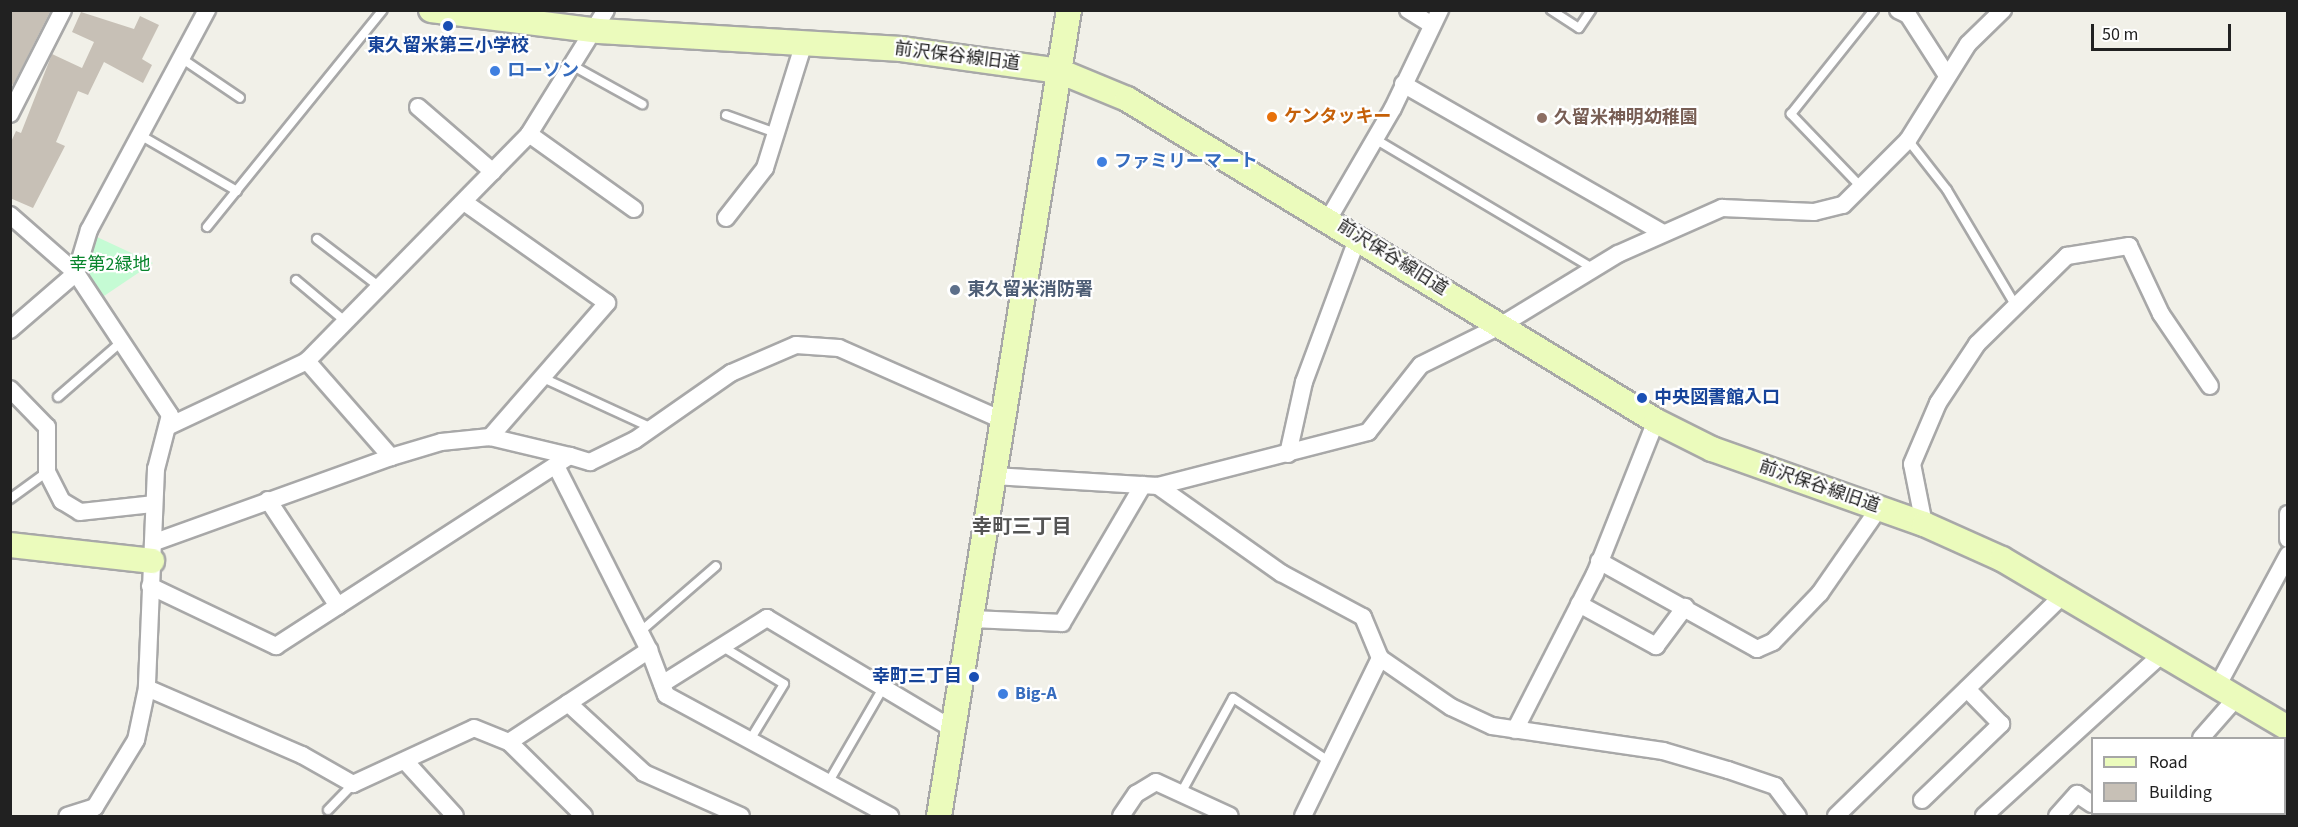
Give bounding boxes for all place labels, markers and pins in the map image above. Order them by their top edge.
marker: 東久留米第三小学校 [441,19,455,33]
place label: 東久留米第三小学校 [367,35,529,57]
place label: ローソン [507,60,579,82]
marker: ローソン [488,64,502,78]
place label: ケンタッキー [1284,106,1392,128]
place label: 久留米神明幼稚園 [1554,107,1698,129]
marker: ケンタッキー [1265,110,1279,124]
marker: 久留米神明幼稚園 [1535,111,1549,125]
place label: ファミリーマート [1114,151,1258,173]
marker: ファミリーマート [1095,155,1109,169]
place label: 東久留米消防署 [967,279,1093,301]
marker: 東久留米消防署 [948,283,962,297]
place label: 中央図書館入口 [1654,387,1780,409]
marker: 中央図書館入口 [1635,391,1649,405]
place label: 幸町三丁目 [872,666,962,688]
marker: 幸町三丁目 [967,670,981,684]
place label: Big-A [1015,683,1057,705]
marker: Big-A [996,687,1010,701]

